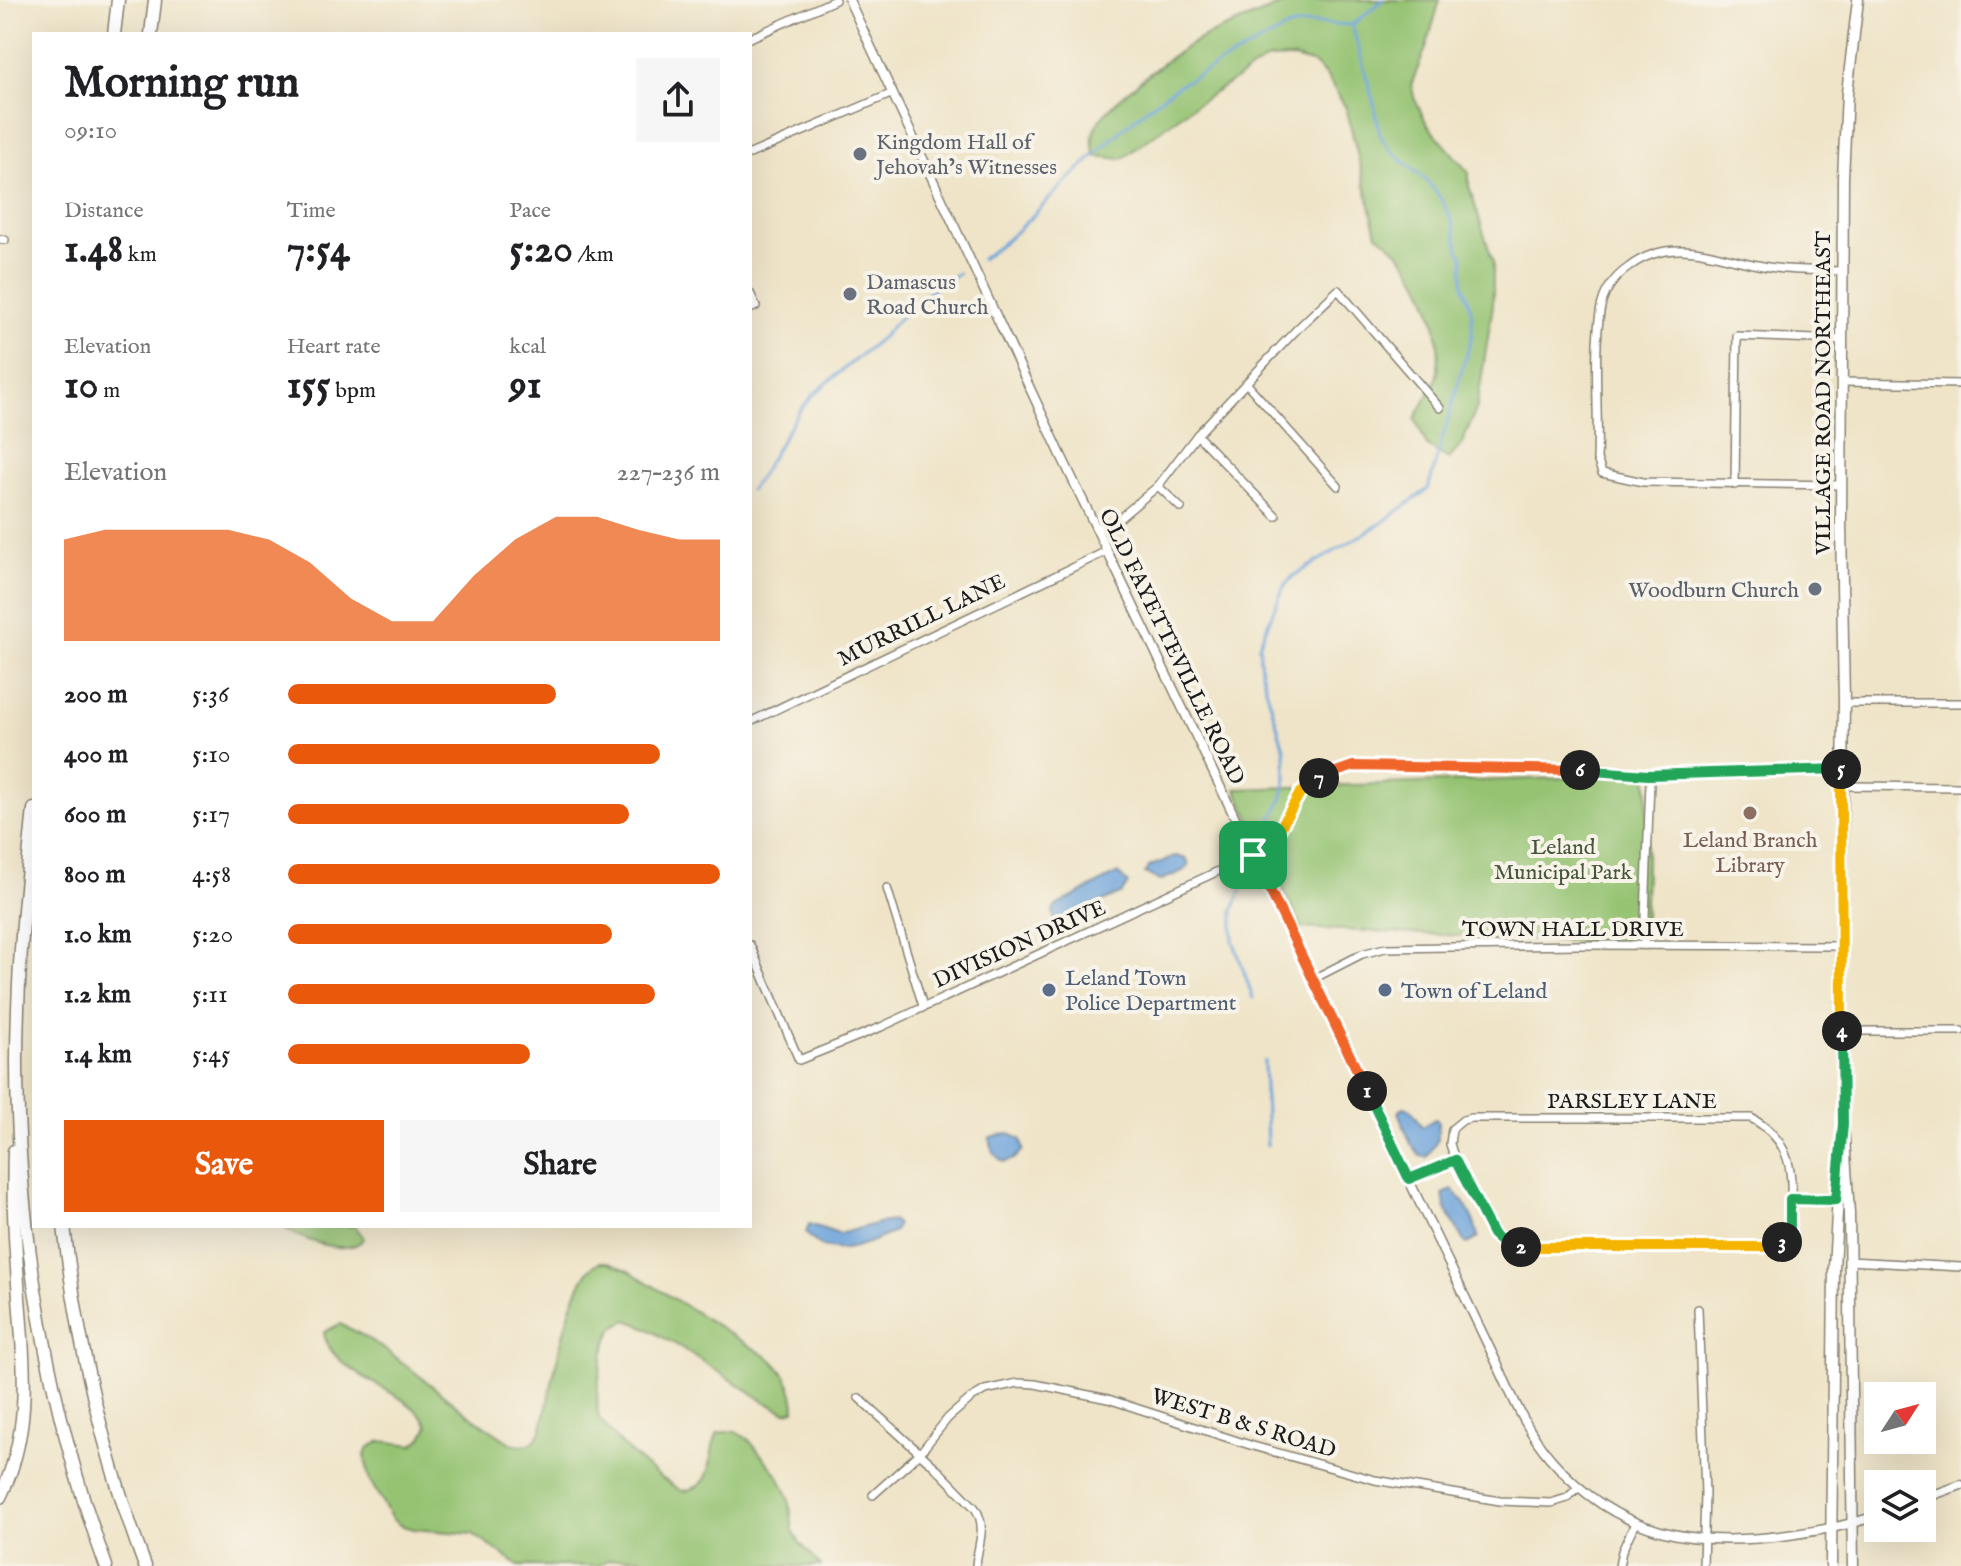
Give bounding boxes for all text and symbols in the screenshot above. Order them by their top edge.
text: Morning run [64,56,299,112]
button: share [636,58,720,142]
text: 09:10 [64,114,117,147]
place label: Kingdom Hall of Jehovah’s Witnesses [873,129,1057,182]
marker: Kingdom Hall of Jehovah’s Witnesses [851,145,869,163]
text: Distance [64,197,144,225]
text: Time [287,197,336,225]
text: Pace [509,197,551,225]
text: 1.48 [64,225,123,276]
text: 7:54 [287,225,350,276]
text: 5:20 [509,225,573,276]
street label: VILLAGE ROAD NORTHEAST [1810,231,1838,556]
text: km [123,241,157,269]
text: /km [573,241,614,269]
place label: Damascus Road Church [866,269,989,322]
marker: Damascus Road Church [841,285,859,303]
text: Elevation [64,333,151,361]
text: Heart rate [287,333,381,361]
text: kcal [509,333,546,361]
text: 10 [64,361,98,412]
text: 155 [287,361,331,412]
text: 91 [509,361,542,412]
text: m [98,377,120,405]
text: bpm [331,377,376,405]
text: Elevation [64,456,167,489]
text: 227–236 m [616,456,720,489]
street label: OLD FAYETTEVILLE ROAD [1092,504,1250,790]
street label: MURRILL LANE [834,568,1010,673]
place label: Woodburn Church [1628,577,1799,605]
marker: Woodburn Church [1806,580,1824,598]
text: 200 m [64,678,128,711]
text: 5:36 [192,678,229,711]
text: 400 m [64,738,128,771]
text: 5:10 [192,738,231,771]
pin: 5 [1821,749,1861,789]
pin: 6 [1560,750,1600,790]
text: 5 [1837,755,1845,783]
text: 6 [1575,756,1585,784]
pin: 7 [1299,758,1339,798]
text: 7 [1314,764,1324,792]
text: 600 m [64,798,126,831]
text: 5:17 [192,798,230,831]
marker: Leland Branch Library [1741,804,1759,822]
pin [1219,821,1287,889]
place label: Leland Branch Library [1683,827,1818,880]
icon: arrive [1231,833,1275,877]
park label: Leland Municipal Park [1494,834,1633,887]
text: 800 m [64,858,126,891]
text: 4:58 [192,858,231,891]
street label: DIVISION DRIVE [929,894,1111,995]
street label: TOWN HALL DRIVE [1462,916,1684,944]
text: 1.0 km [64,918,132,951]
text: 5:20 [192,918,233,951]
place label: Leland Town Police Department [1065,965,1237,1018]
text: 1.2 km [64,978,131,1011]
text: 5:11 [192,978,228,1011]
place label: Town of Leland [1401,978,1547,1006]
marker: Leland Town Police Department [1040,981,1058,999]
marker: Town of Leland [1376,981,1394,999]
pin: 4 [1822,1011,1862,1051]
text: 4 [1837,1017,1847,1045]
text: 1.4 km [64,1038,132,1071]
text: 5:45 [192,1038,230,1071]
pin: 1 [1347,1071,1387,1111]
text: 1 [1363,1077,1371,1105]
street label: PARSLEY LANE [1547,1088,1717,1116]
button: Save [64,1120,384,1212]
button: Share [400,1120,720,1212]
pin: 3 [1762,1222,1802,1262]
pin: 2 [1501,1227,1541,1267]
text: 3 [1778,1228,1786,1256]
text: 2 [1516,1233,1526,1261]
north arrow [1864,1382,1936,1454]
map controls [1864,1382,1936,1542]
street label: WEST B & S ROAD [1148,1383,1339,1465]
button: layers [1864,1470,1936,1542]

